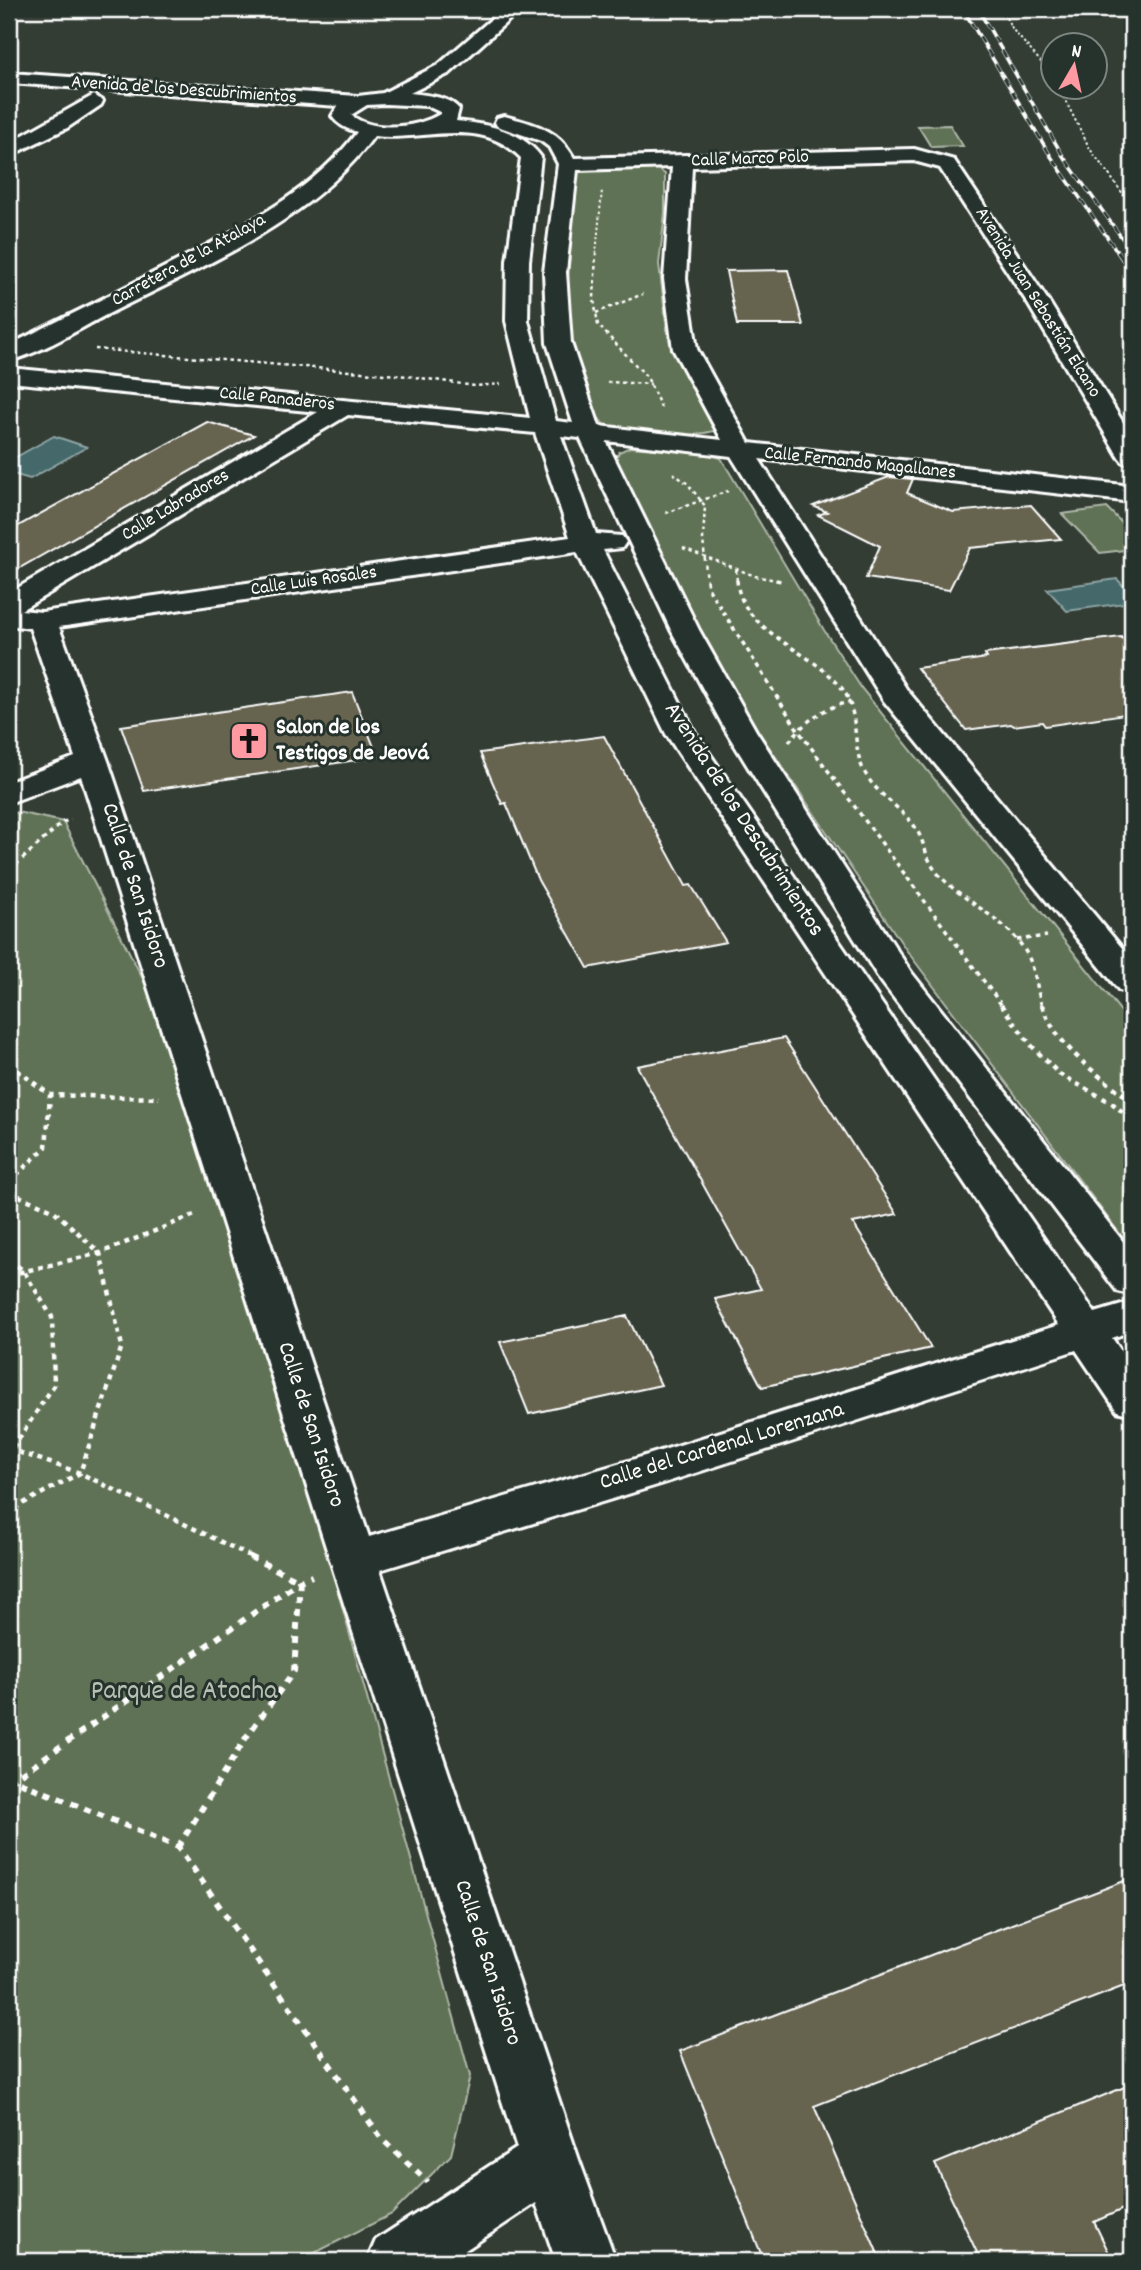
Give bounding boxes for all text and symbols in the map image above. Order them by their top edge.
north arrow [1040,32,1110,102]
text: N [1069,39,1083,67]
street label: Avenida de los Descubrimientos [70,70,298,112]
street label: Calle Marco Polo [691,144,809,176]
street label: Avenida Juan Sebastián Elcano [967,203,1107,403]
street label: Carretera de la Atalaya [107,207,272,315]
street label: Calle Panaderos [218,381,336,419]
street label: Calle Fernando Magallanes [763,441,957,487]
street label: Calle Labradores [117,463,235,549]
street label: Calle Luis Rosales [249,560,379,604]
street label: Avenida de los Descubrimientos [655,696,831,944]
place label: Salon de los Testigos de Jeová [276,712,429,771]
church icon: Salon de los Testigos de Jeová [228,720,270,762]
street label: Calle de San Isidoro [92,799,176,973]
street label: Calle de San Isidoro [268,1338,352,1512]
street label: Calle del Cardenal Lorenzana [596,1394,849,1500]
park label: Parque de Atocha [91,1673,278,1713]
street label: Calle de San Isidoro [445,1876,529,2050]

